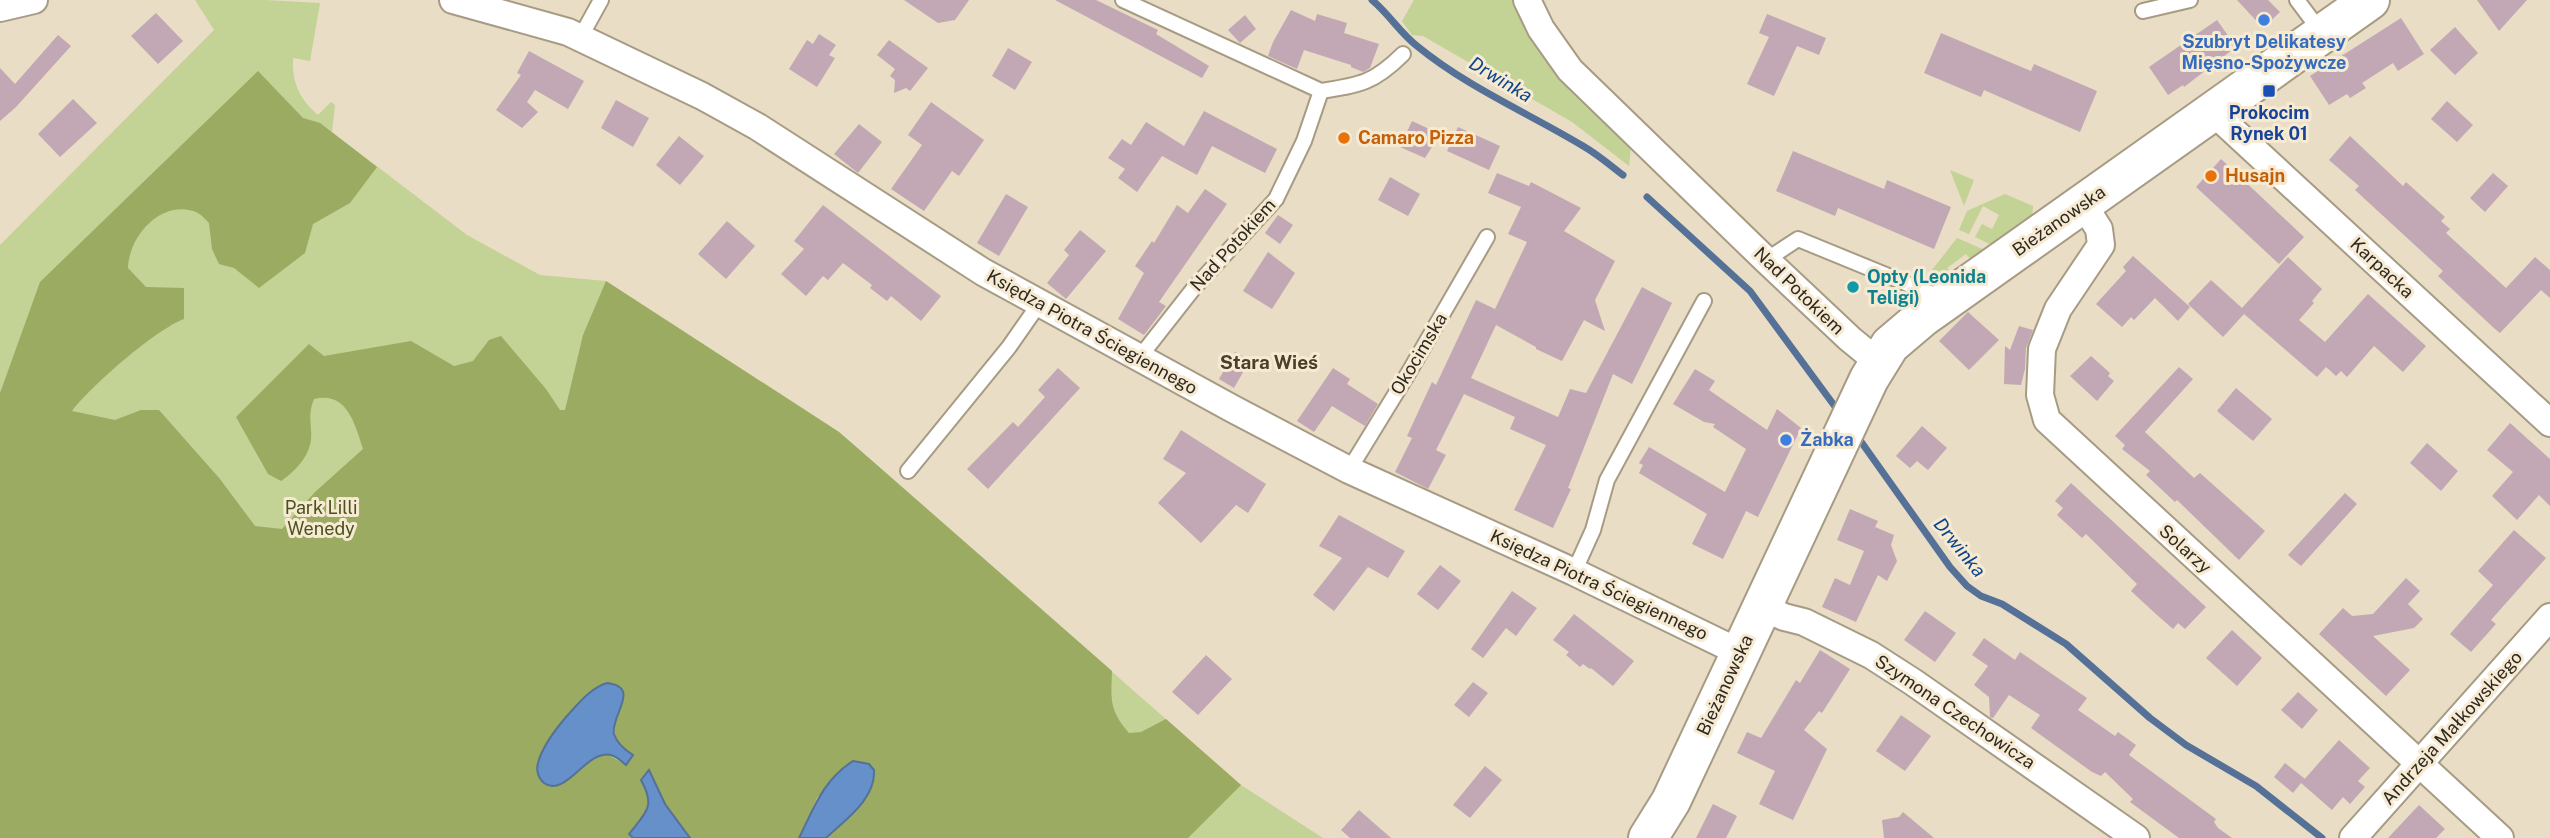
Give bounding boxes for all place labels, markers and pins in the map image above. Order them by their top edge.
marker: Szubryt Delikatesy Mięsno-Spożywcze [2256,12,2272,28]
place label: Szubryt Delikatesy Mięsno-Spożywcze [2182,31,2346,73]
marker: Prokocim Rynek 01 [2261,83,2277,99]
place label: Prokocim Rynek 01 [2229,102,2309,144]
place label: Camaro Pizza [1358,127,1474,148]
marker: Camaro Pizza [1336,130,1352,146]
place label: Husajn [2225,165,2285,186]
marker: Husajn [2203,168,2219,184]
place label: Opty (Leonida Teligi) [1867,266,1986,308]
marker: Opty (Leonida Teligi) [1845,279,1861,295]
place label: Żabka [1800,428,1854,450]
marker: Żabka [1778,432,1794,448]

